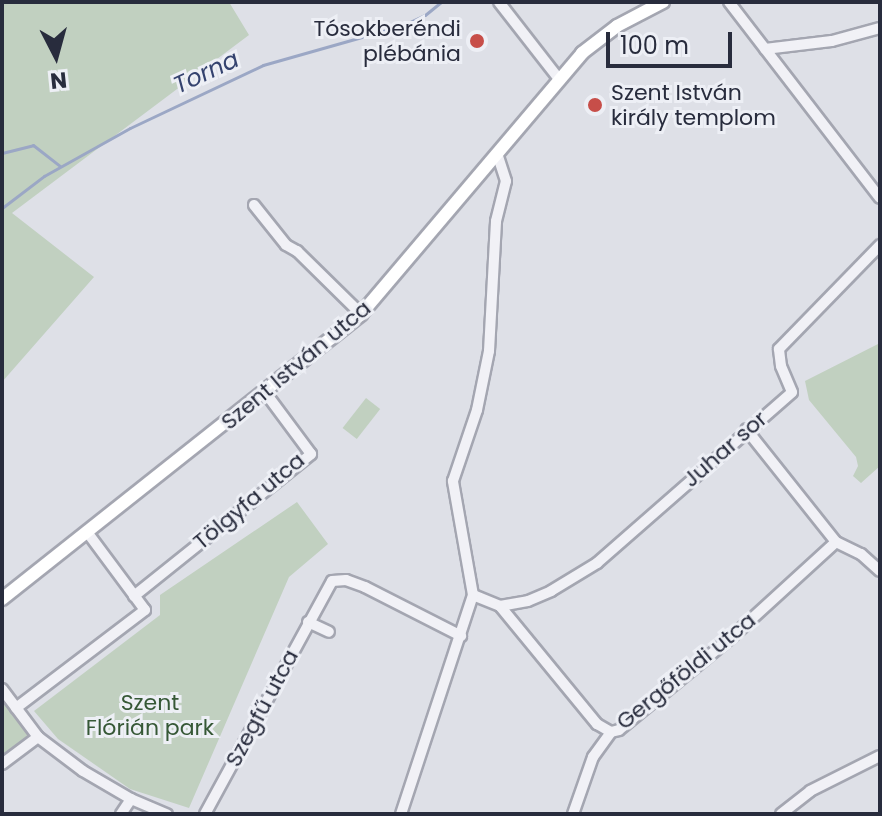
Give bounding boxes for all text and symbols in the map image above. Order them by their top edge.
place label: Tósokberéndi plébánia [313,15,461,66]
north arrow [16,16,96,96]
scale bar [610,16,736,66]
text: 100 m [620,29,689,62]
marker: Tósokberéndi plébánia [468,32,486,50]
water label: Torna [169,44,243,100]
text: N [49,64,68,97]
place label: Szent István király templom [611,79,776,130]
marker: Szent István király templom [586,96,604,114]
street label: Szent István utca [216,295,376,435]
street label: Juhar sor [678,405,772,493]
street label: Tölgyfa utca [188,447,310,555]
street label: Gergőföldi utca [611,607,761,735]
street label: Szegfű utca [220,645,304,771]
park label: Szent Flórián park [86,689,214,740]

